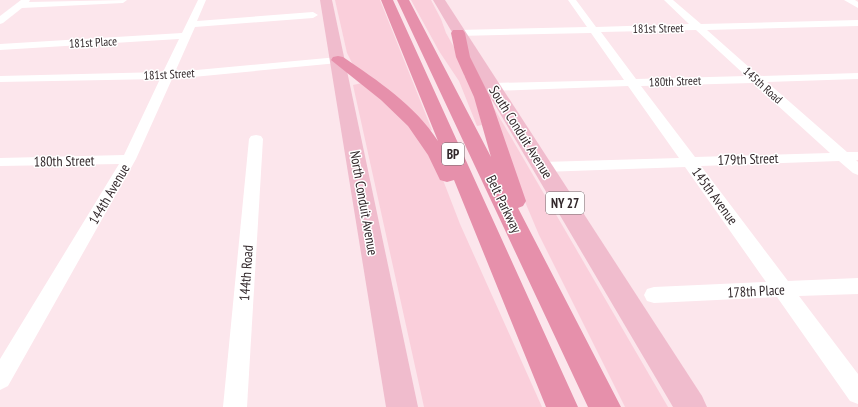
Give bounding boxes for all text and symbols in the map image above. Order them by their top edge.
street label: 181st Street [632,20,684,36]
street label: 181st Place [69,33,117,51]
street label: 145th Road [740,63,786,107]
street label: 181st Street [143,65,196,83]
street label: 180th Street [649,73,702,89]
street label: South Conduit Avenue [485,82,557,182]
road number: BP [442,143,464,165]
street label: North Conduit Avenue [346,149,382,257]
street label: 179th Street [717,149,779,169]
street label: 180th Street [33,151,95,171]
street label: 144th Avenue [84,160,134,227]
street label: 145th Avenue [688,164,742,229]
street label: Belt Parkway [482,172,526,237]
road number: NY 27 [546,192,584,214]
street label: 144th Road [235,245,257,301]
street label: 178th Place [727,280,785,301]

